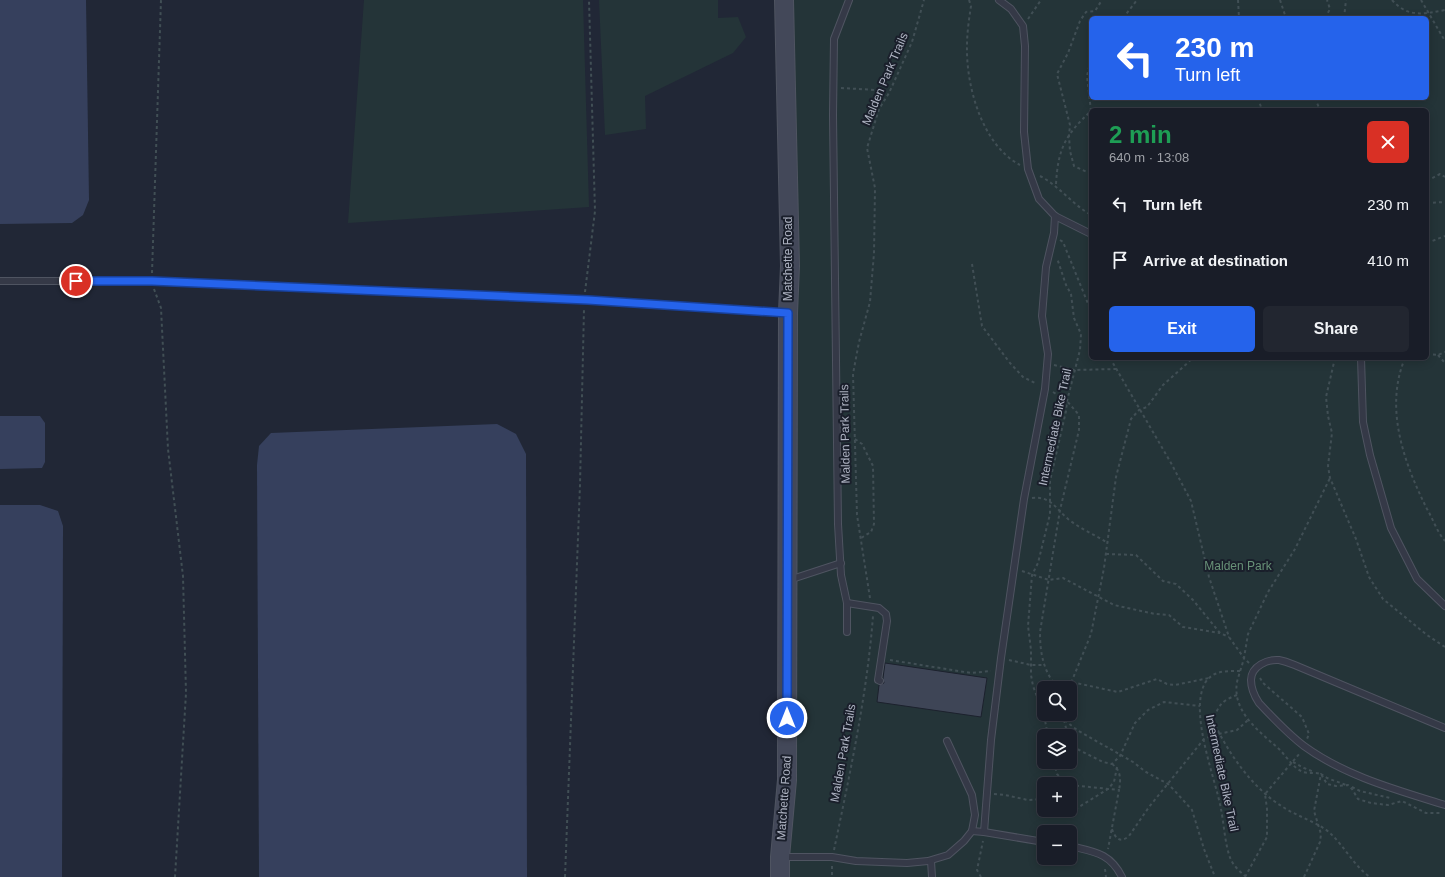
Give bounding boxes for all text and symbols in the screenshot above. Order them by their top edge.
street label: Malden Park Trails [859,31,911,127]
icon: left [1109,32,1161,84]
text: 230 m [1175,32,1254,63]
text: Turn left [1175,65,1240,85]
text: 2 min [1109,121,1172,148]
button: close [1367,121,1409,163]
text: 640 m · 13:08 [1109,150,1189,165]
icon: left [1109,193,1131,215]
text: Turn left [1143,196,1202,213]
text: 230 m [1367,196,1409,213]
street label: Matchette Road [781,217,795,301]
icon: arrive [1109,249,1131,271]
text: Arrive at destination [1143,252,1288,269]
text: 410 m [1367,252,1409,269]
pin [59,264,93,298]
icon: arrive [65,270,87,292]
button: Exit [1109,306,1255,352]
button: Share [1263,306,1409,352]
street label: Intermediate Bike Trail [1036,367,1074,487]
street label: Malden Park Trails [837,384,853,484]
park label: Malden Park [1204,559,1273,573]
map controls [1037,681,1077,865]
button: search [1037,681,1077,721]
position arrow [766,697,808,739]
street label: Malden Park Trails [827,703,859,803]
street label: Intermediate Bike Trail [1203,713,1241,833]
button: layers [1037,729,1077,769]
street label: Matchette Road [774,755,794,841]
button: + [1037,777,1077,817]
button: − [1037,825,1077,865]

